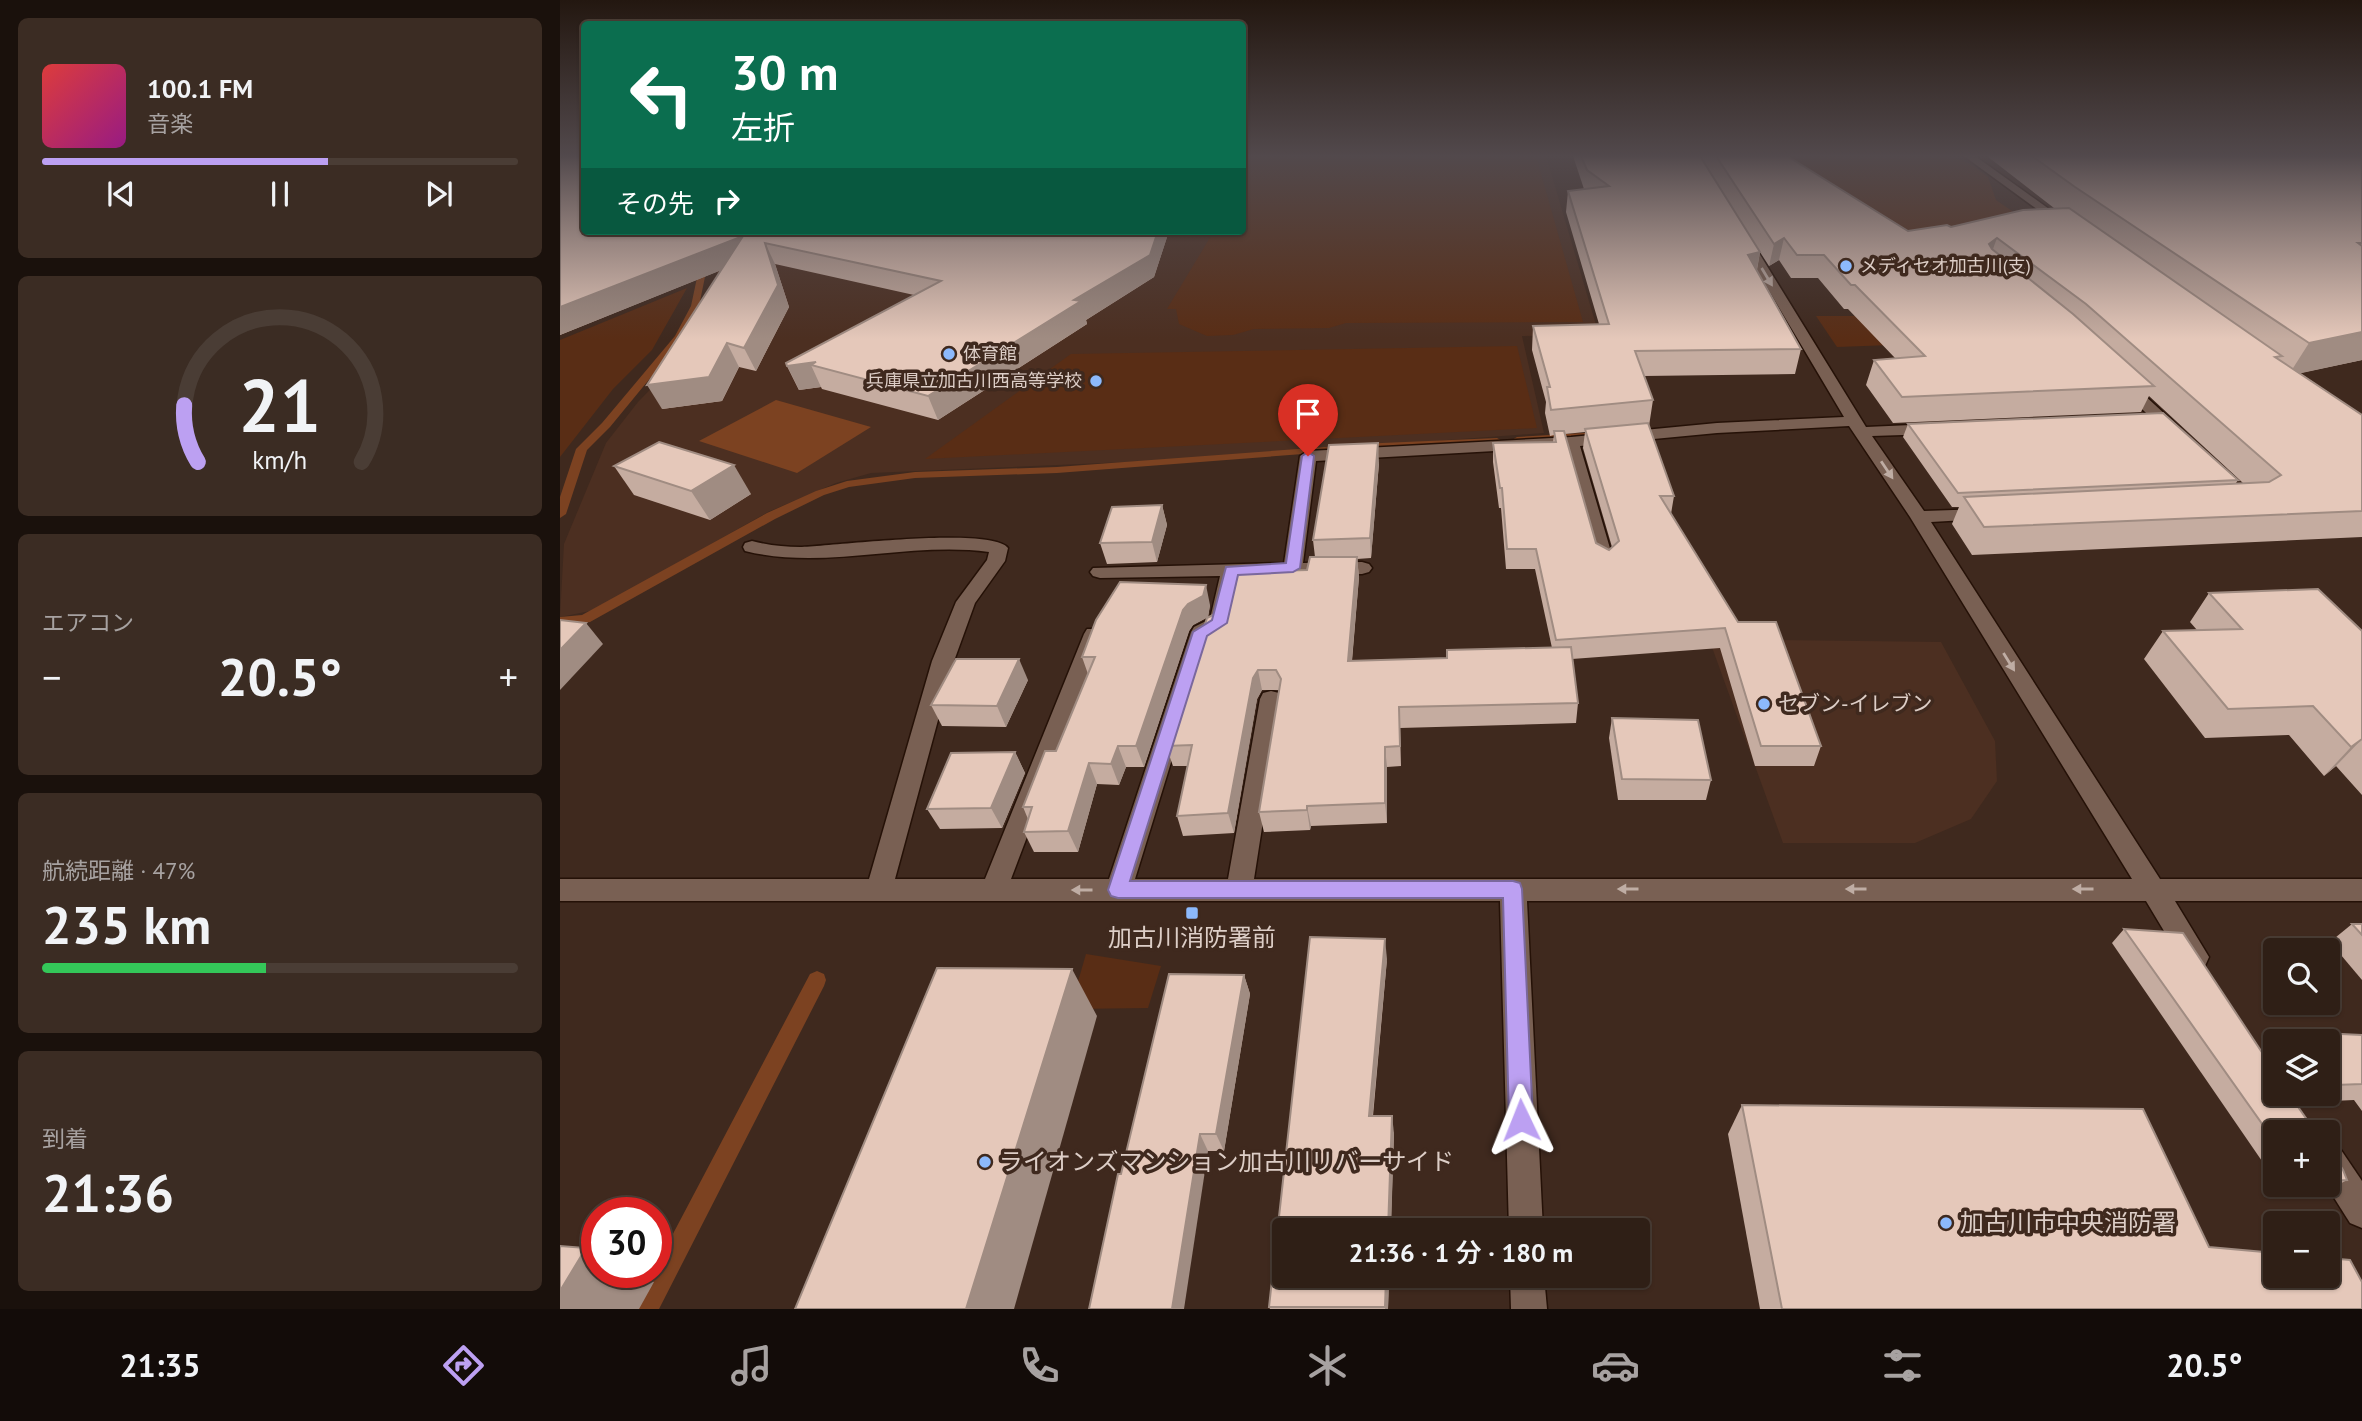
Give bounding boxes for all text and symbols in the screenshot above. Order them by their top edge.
text: 30 m [731,40,838,104]
icon: left [616,49,707,140]
text: 100.1 FM [147,72,253,105]
text: 左折 [731,106,795,148]
text: 音楽 [147,109,193,138]
icon: previous [102,175,140,213]
icon: pause [261,175,299,213]
icon: next [420,175,458,213]
icon: right [708,182,746,220]
text: その先 [616,187,694,220]
place label: メディセオ加古川(支) [1860,254,2031,277]
marker: メディセオ加古川(支) [1838,258,1854,274]
one-way arrow [1760,267,1773,286]
place label: 体育館 [963,342,1017,365]
marker: 体育館 [941,346,957,362]
text: 21 [239,359,321,453]
place label: 兵庫県立加古川西高等学校 [866,369,1082,392]
marker: 兵庫県立加古川西高等学校 [1088,373,1104,389]
pin [1278,384,1338,456]
icon: arrive [1289,395,1327,433]
text: km/h [253,444,307,476]
one-way arrow [1880,461,1894,479]
text: エアコン [42,608,134,637]
text: 20.5° [218,643,342,710]
text: − [42,652,61,701]
text: + [499,652,518,701]
one-way arrow [2003,652,2016,671]
place label: セブン-イレブン [1778,690,1933,717]
marker: セブン-イレブン [1756,696,1772,712]
text: 航続距離 · 47% [42,856,195,885]
one-way arrow [1617,883,1639,895]
one-way arrow [1844,883,1866,895]
one-way arrow [2072,883,2094,895]
one-way arrow [1071,884,1093,896]
text: 235 km [42,891,211,958]
marker: 加古川消防署前 [1184,905,1200,921]
place label: 加古川消防署前 [1108,922,1276,953]
map controls [2263,938,2340,1288]
button: search [2263,938,2340,1015]
button: layers [2263,1029,2340,1106]
position arrow [1484,1083,1558,1157]
button: + [2263,1120,2340,1197]
text: 到着 [42,1124,88,1153]
place label: ライオンズマンション加古川リバーサイド [999,1146,1454,1177]
marker: ライオンズマンション加古川リバーサイド [977,1154,993,1170]
text: 21:36 [42,1159,174,1226]
speed limit sign: 30 [581,1197,672,1288]
place label: 加古川市中央消防署 [1960,1207,2176,1238]
button: − [2263,1211,2340,1288]
marker: 加古川市中央消防署 [1938,1215,1954,1231]
text: 21:36 · 1 分 · 180 m [1349,1236,1573,1269]
icon: directions [439,1341,488,1390]
icon: music [727,1341,776,1390]
icon: phone [1015,1341,1064,1390]
icon: climate [1303,1341,1352,1390]
icon: car [1591,1341,1640,1390]
icon: filters [1878,1341,1927,1390]
text: 21:35 [119,1344,201,1386]
text: 20.5° [2166,1344,2243,1386]

